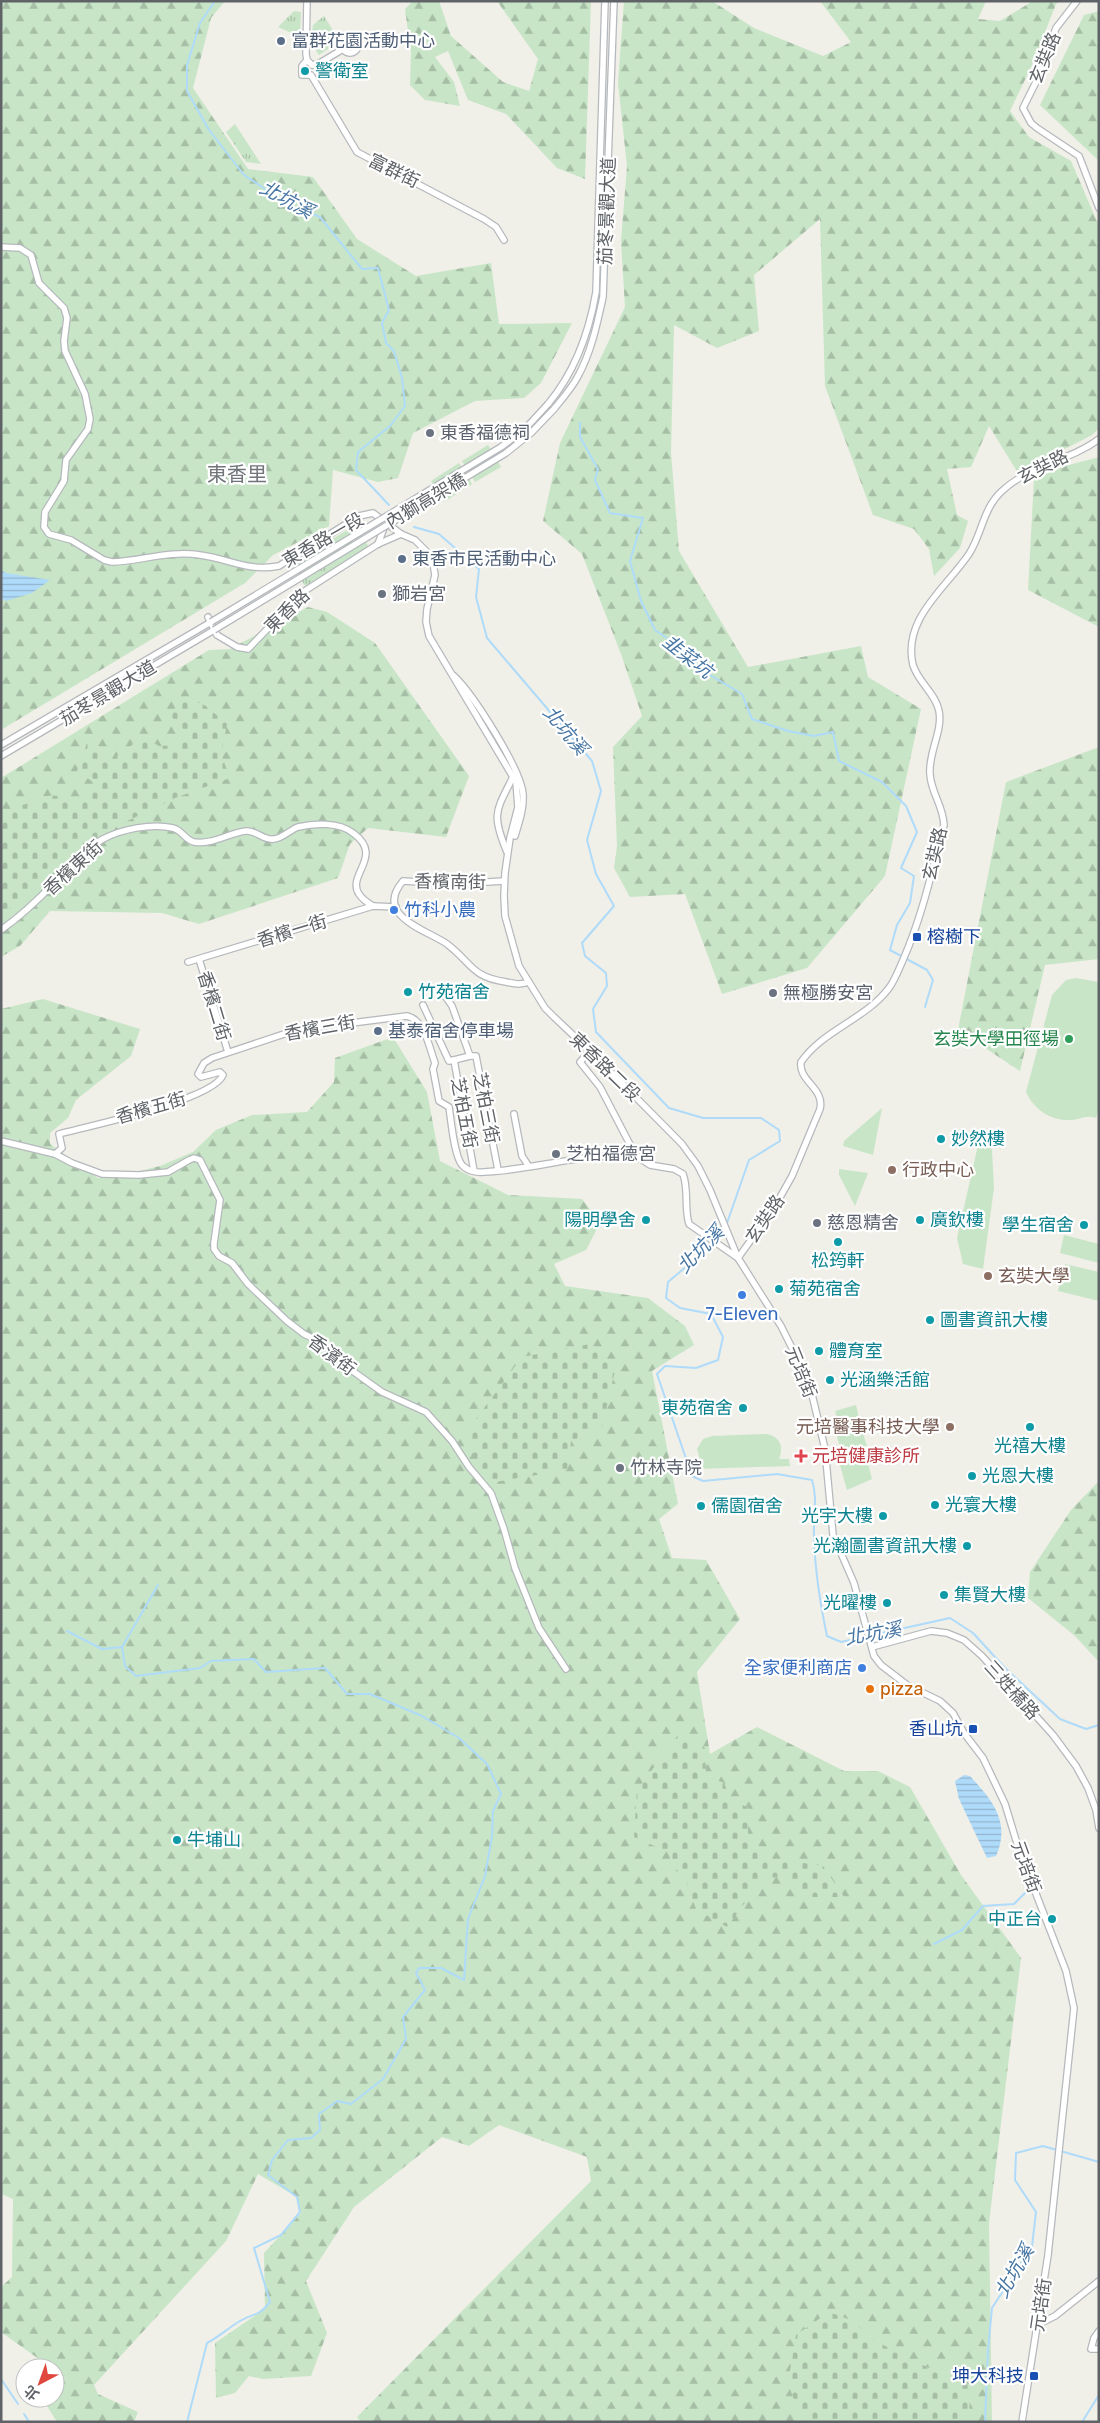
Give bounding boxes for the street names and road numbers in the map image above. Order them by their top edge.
street label: 玄奘路 [1025,29,1065,87]
street label: 富群街 [365,149,423,193]
street label: 茄苳景觀大道 [594,157,620,265]
street label: 玄奘路 [1014,445,1072,489]
street label: 內獅高架橋 [382,468,470,534]
street label: 東香路一段 [279,508,367,572]
street label: 東香路 [260,584,314,638]
street label: 茄苳景觀大道 [56,656,160,730]
street label: 玄奘路 [918,825,952,883]
street label: 香檳東街 [39,836,107,900]
street label: 香檳南街 [414,870,486,894]
street label: 香檳一街 [254,910,330,952]
street label: 香檳二街 [193,968,235,1044]
street label: 香檳三街 [283,1011,357,1045]
street label: 東香路二段 [565,1028,645,1106]
street label: 芝柏三街 [468,1071,504,1145]
street label: 芝柏五街 [446,1076,482,1150]
street label: 香檳五街 [113,1088,189,1128]
street label: 玄奘路 [741,1190,789,1248]
street label: 香濱街 [304,1330,360,1380]
street label: 元培街 [781,1343,821,1401]
street label: 三姓橋路 [980,1656,1044,1724]
street label: 元培街 [1006,1838,1046,1896]
street label: 元培街 [1026,2277,1056,2333]

